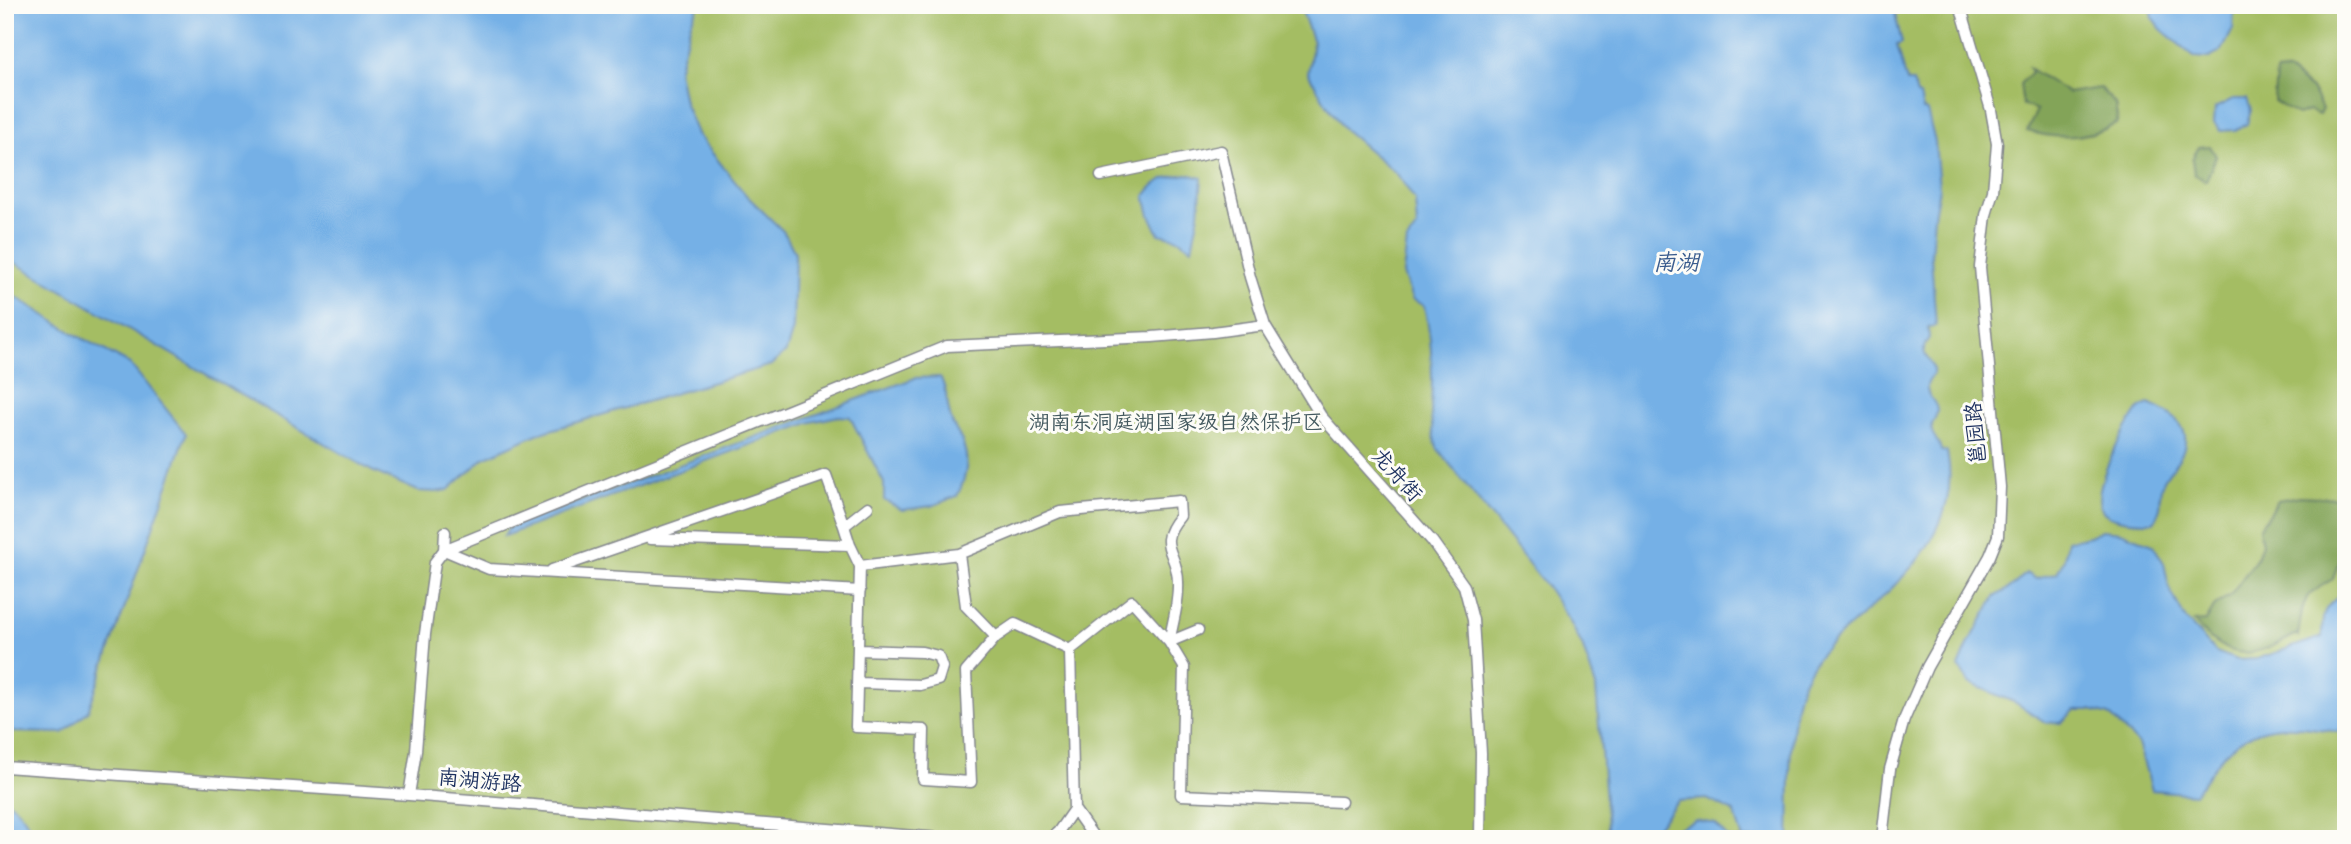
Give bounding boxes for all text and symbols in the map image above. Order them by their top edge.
water label: 南湖 [1653,247,1701,279]
street label: 邕园路 [1959,400,1993,466]
park label: 湖南东洞庭湖国家级自然保护区 [1029,408,1323,437]
street label: 龙舟街 [1365,442,1429,508]
street label: 南湖游路 [437,763,523,799]

